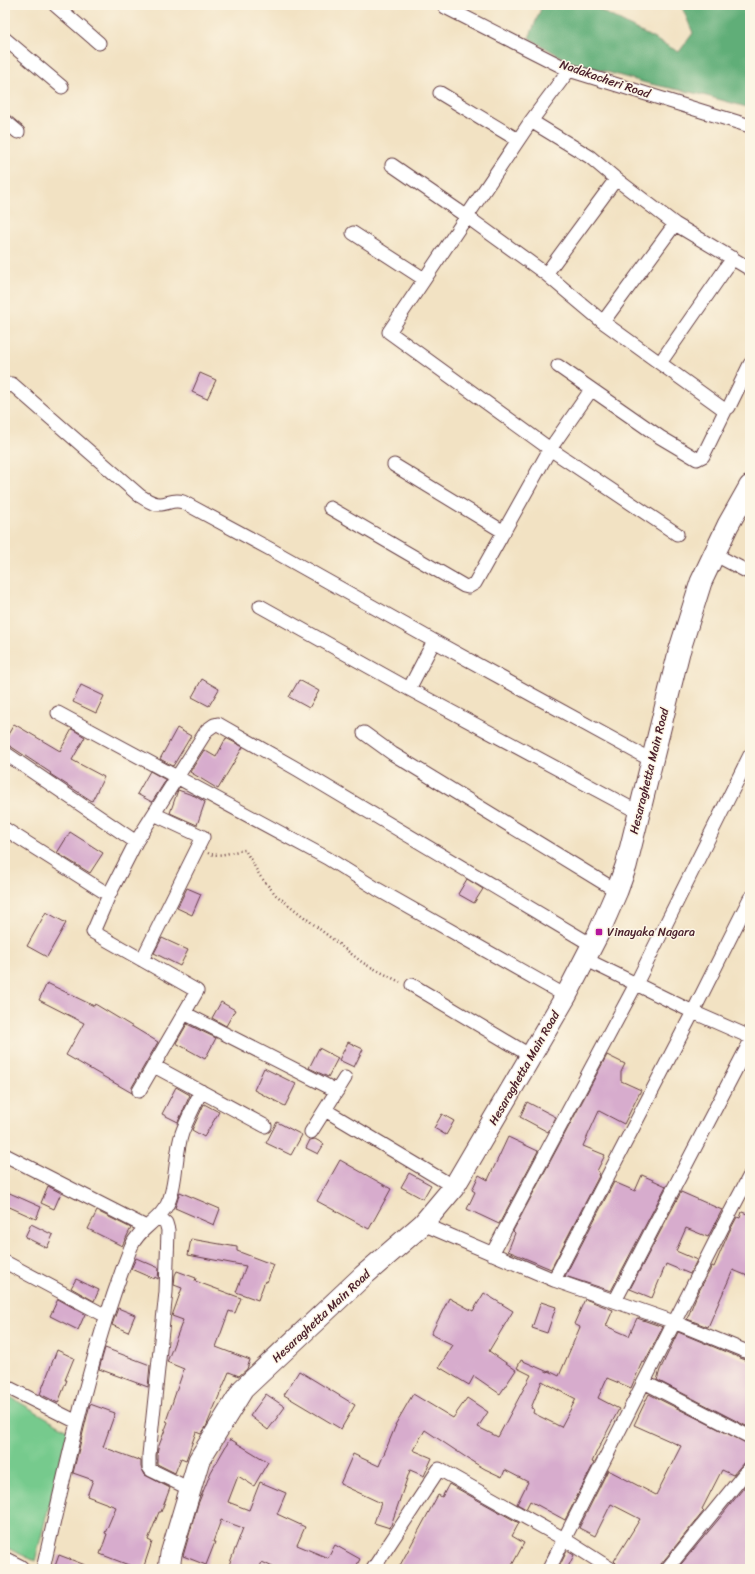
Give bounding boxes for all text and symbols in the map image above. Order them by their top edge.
street label: Nadakacheri Road [557,53,654,105]
street label: Hesaraghetta Main Road [623,705,675,836]
place label: Vinayaka Nagara [607,921,695,943]
marker: Vinayaka Nagara [594,927,604,937]
street label: Hesaraghetta Main Road [482,1006,566,1129]
street label: Hesaraghetta Main Road [266,1263,376,1368]

